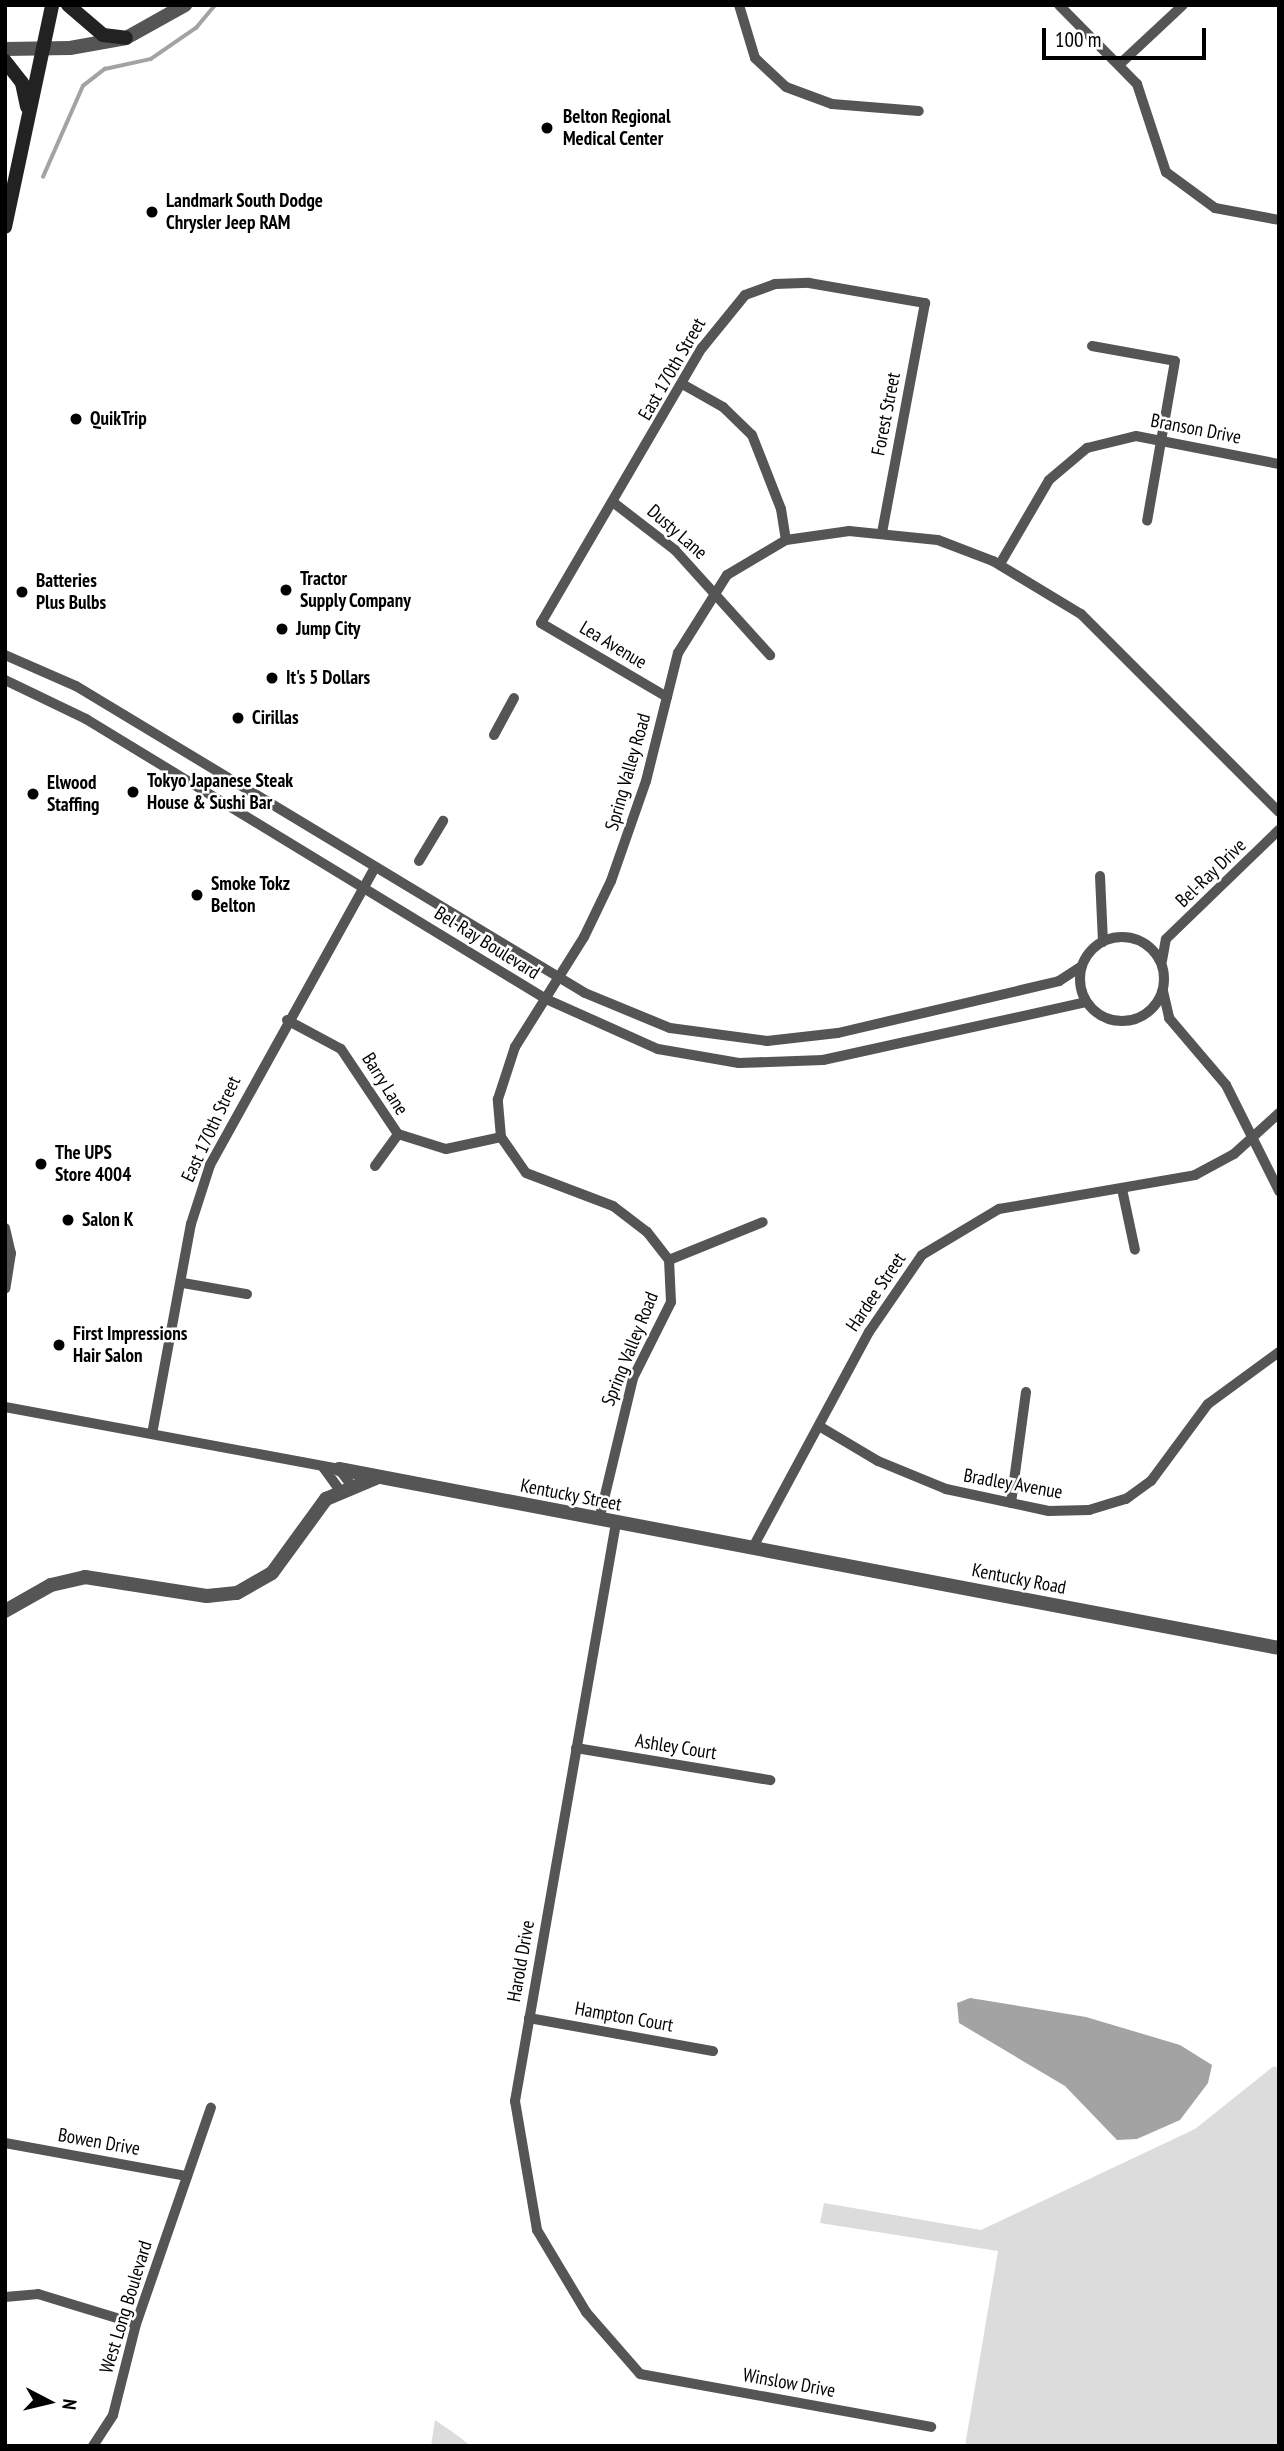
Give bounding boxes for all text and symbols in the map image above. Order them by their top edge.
scale bar [1046,14,1210,58]
text: 100 m [1055,26,1101,53]
place label: Belton Regional Medical Center [563,106,671,150]
marker: Belton Regional Medical Center [537,118,557,138]
place label: Landmark South Dodge Chrysler Jeep RAM [166,190,323,234]
marker: Landmark South Dodge Chrysler Jeep RAM [144,204,160,220]
street label: East 170th Street [634,314,710,424]
street label: Forest Street [867,371,905,457]
place label: QuikTrip [90,408,147,430]
street label: Branson Drive [1149,409,1243,449]
marker: QuikTrip [68,411,84,427]
street label: Dusty Lane [642,500,712,564]
place label: Tractor Supply Company [300,568,412,612]
place label: Batteries Plus Bulbs [36,570,106,614]
marker: Tractor Supply Company [278,582,294,598]
marker: Batteries Plus Bulbs [14,584,30,600]
street label: Lea Avenue [575,616,651,674]
place label: Jump City [296,618,361,640]
marker: Jump City [274,621,290,637]
place label: It's 5 Dollars [286,667,370,689]
marker: It's 5 Dollars [264,670,280,686]
place label: Cirillas [252,707,299,729]
marker: Cirillas [230,710,246,726]
street label: Spring Valley Road [600,710,656,834]
place label: Tokyo Japanese Steak House & Sushi Bar [147,770,293,814]
place label: Elwood Staffing [47,772,99,816]
marker: Tokyo Japanese Steak House & Sushi Bar [125,784,141,800]
marker: Elwood Staffing [25,786,41,802]
street label: Bel-Ray Drive [1171,834,1251,912]
place label: Smoke Tokz Belton [211,873,291,917]
marker: Smoke Tokz Belton [189,887,205,903]
street label: Bel-Ray Boulevard [430,901,544,985]
street label: Barry Lane [357,1048,413,1120]
street label: East 170th Street [177,1073,245,1185]
place label: The UPS Store 4004 [55,1142,131,1186]
marker: The UPS Store 4004 [33,1156,49,1172]
place label: Salon K [82,1209,134,1231]
marker: Salon K [60,1212,76,1228]
street label: Hardee Street [841,1248,911,1336]
street label: Spring Valley Road [597,1288,663,1410]
place label: First Impressions Hair Salon [73,1323,187,1367]
marker: First Impressions Hair Salon [51,1337,67,1353]
street label: Bradley Avenue [961,1464,1065,1504]
street label: Kentucky Street [518,1474,624,1516]
street label: Kentucky Road [970,1559,1068,1599]
street label: Ashley Court [634,1729,718,1765]
street label: Harold Drive [503,1918,539,2004]
street label: Hampton Court [573,1997,675,2037]
street label: Bowen Drive [56,2124,142,2160]
street label: West Long Boulevard [95,2238,157,2376]
street label: Winslow Drive [741,2364,837,2402]
north arrow [14,2367,84,2437]
text: N [57,2398,82,2411]

